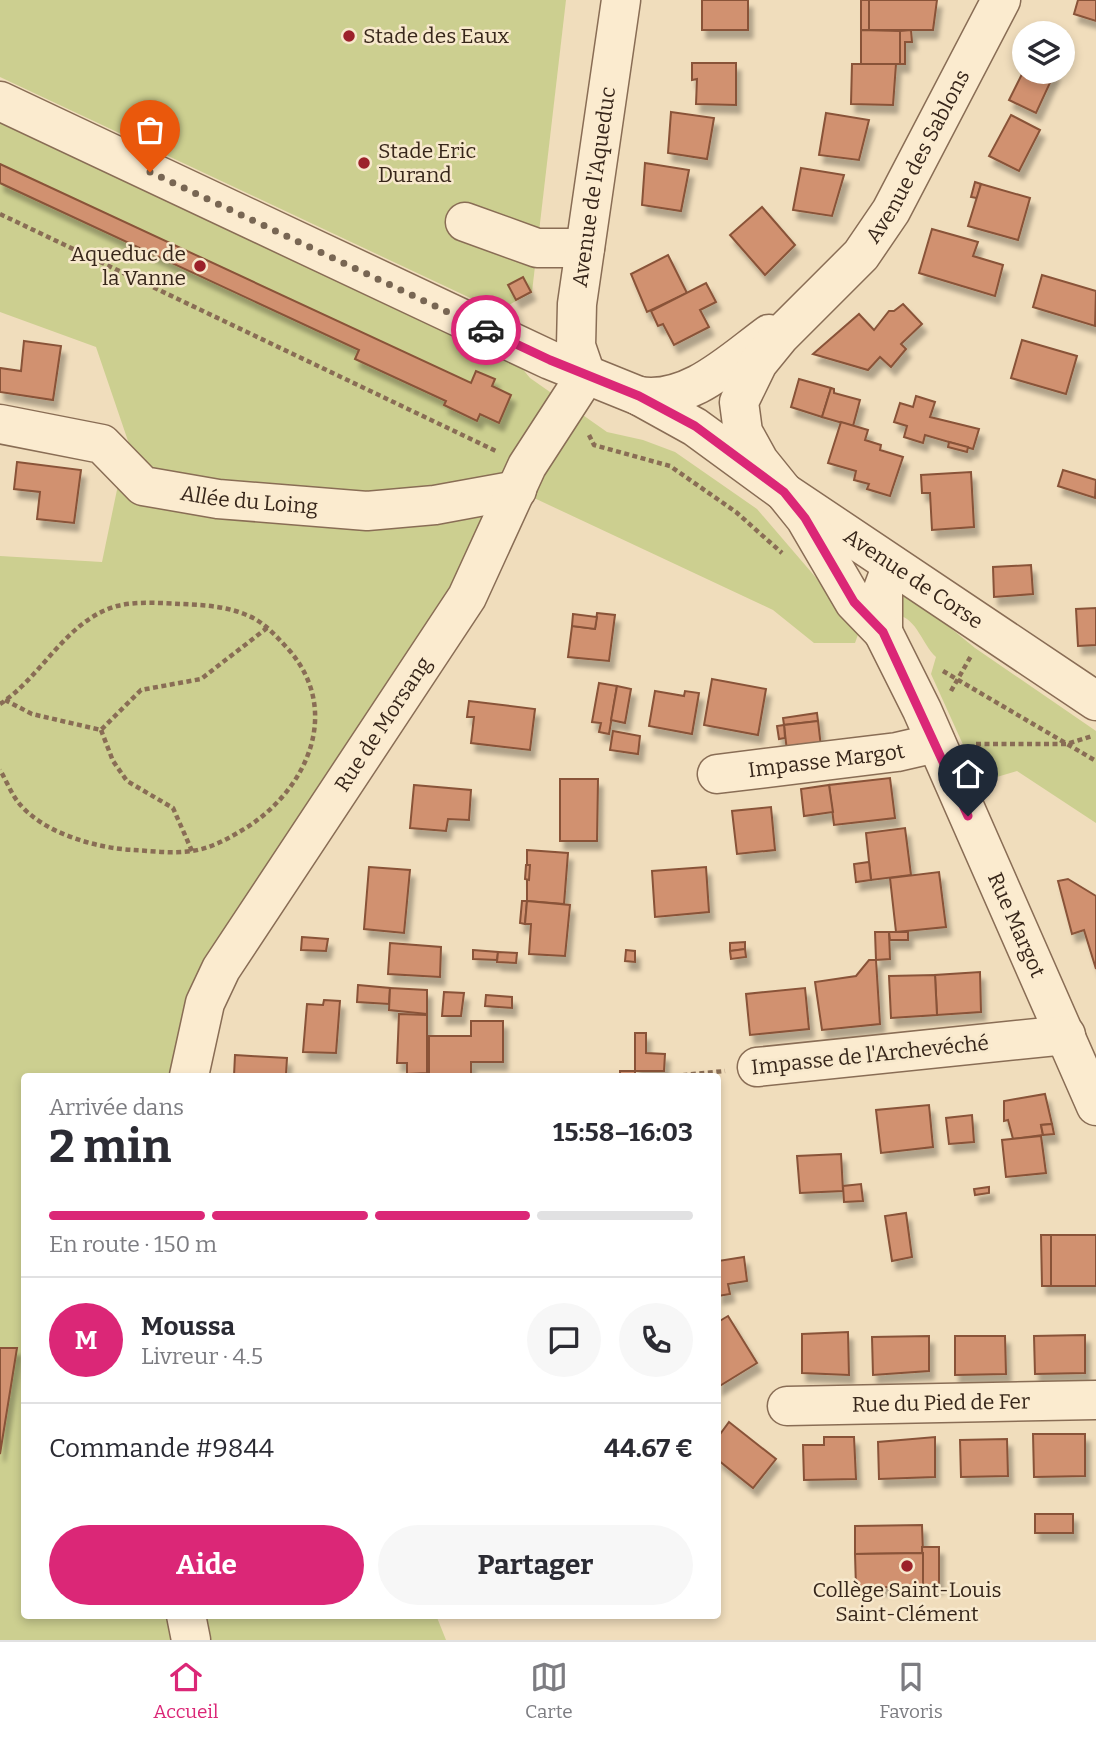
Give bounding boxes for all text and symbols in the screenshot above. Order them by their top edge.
map controls [1012,21,1075,84]
button: layers [1012,21,1075,84]
place label: Stade des Eaux [363,23,510,49]
marker: Stade des Eaux [341,28,357,44]
street label: Avenue des Sablons [860,65,975,248]
street label: Avenue de l'Aqueduc [567,85,621,289]
pin [120,100,180,172]
icon: bag [131,111,169,149]
place label: Stade Eric Durand [378,138,476,188]
marker: Stade Eric Durand [356,155,372,171]
place label: Aqueduc de la Vanne [71,241,186,291]
marker: Aqueduc de la Vanne [192,258,208,274]
courier [451,295,521,365]
icon: car [467,311,505,349]
street label: Allée du Loing [178,480,319,520]
street label: Avenue de Corse [839,523,988,635]
street label: Rue de Morsang [329,651,437,796]
street label: Impasse Margot [747,738,907,783]
pin [938,744,998,816]
icon: home [949,755,987,793]
street label: Rue Margot [982,868,1051,982]
street label: Impasse de l'Archevéché [750,1030,990,1080]
text: Arrivée dans [49,1093,184,1121]
text: 15:58–16:03 [553,1117,693,1148]
text: 2 min [49,1119,171,1174]
text: En route · 150 m [49,1230,217,1258]
button: chat [527,1303,601,1377]
button: phone [619,1303,693,1377]
text: Moussa [141,1311,235,1342]
text: M [75,1325,97,1356]
text: Livreur · 4.5 [141,1342,263,1370]
street label: Rue du Pied de Fer [852,1388,1030,1418]
text: Commande #9844 [49,1433,274,1464]
text: 44.67 € [604,1433,693,1464]
button: Aide [49,1525,364,1605]
button: Partager [378,1525,693,1605]
marker: Collège Saint-Louis Saint-Clément [899,1558,915,1574]
place label: Collège Saint-Louis Saint-Clément [813,1577,1001,1627]
tab: Accueil [153,1658,219,1723]
tab: Carte [525,1658,573,1723]
tab: Favoris [879,1658,943,1723]

